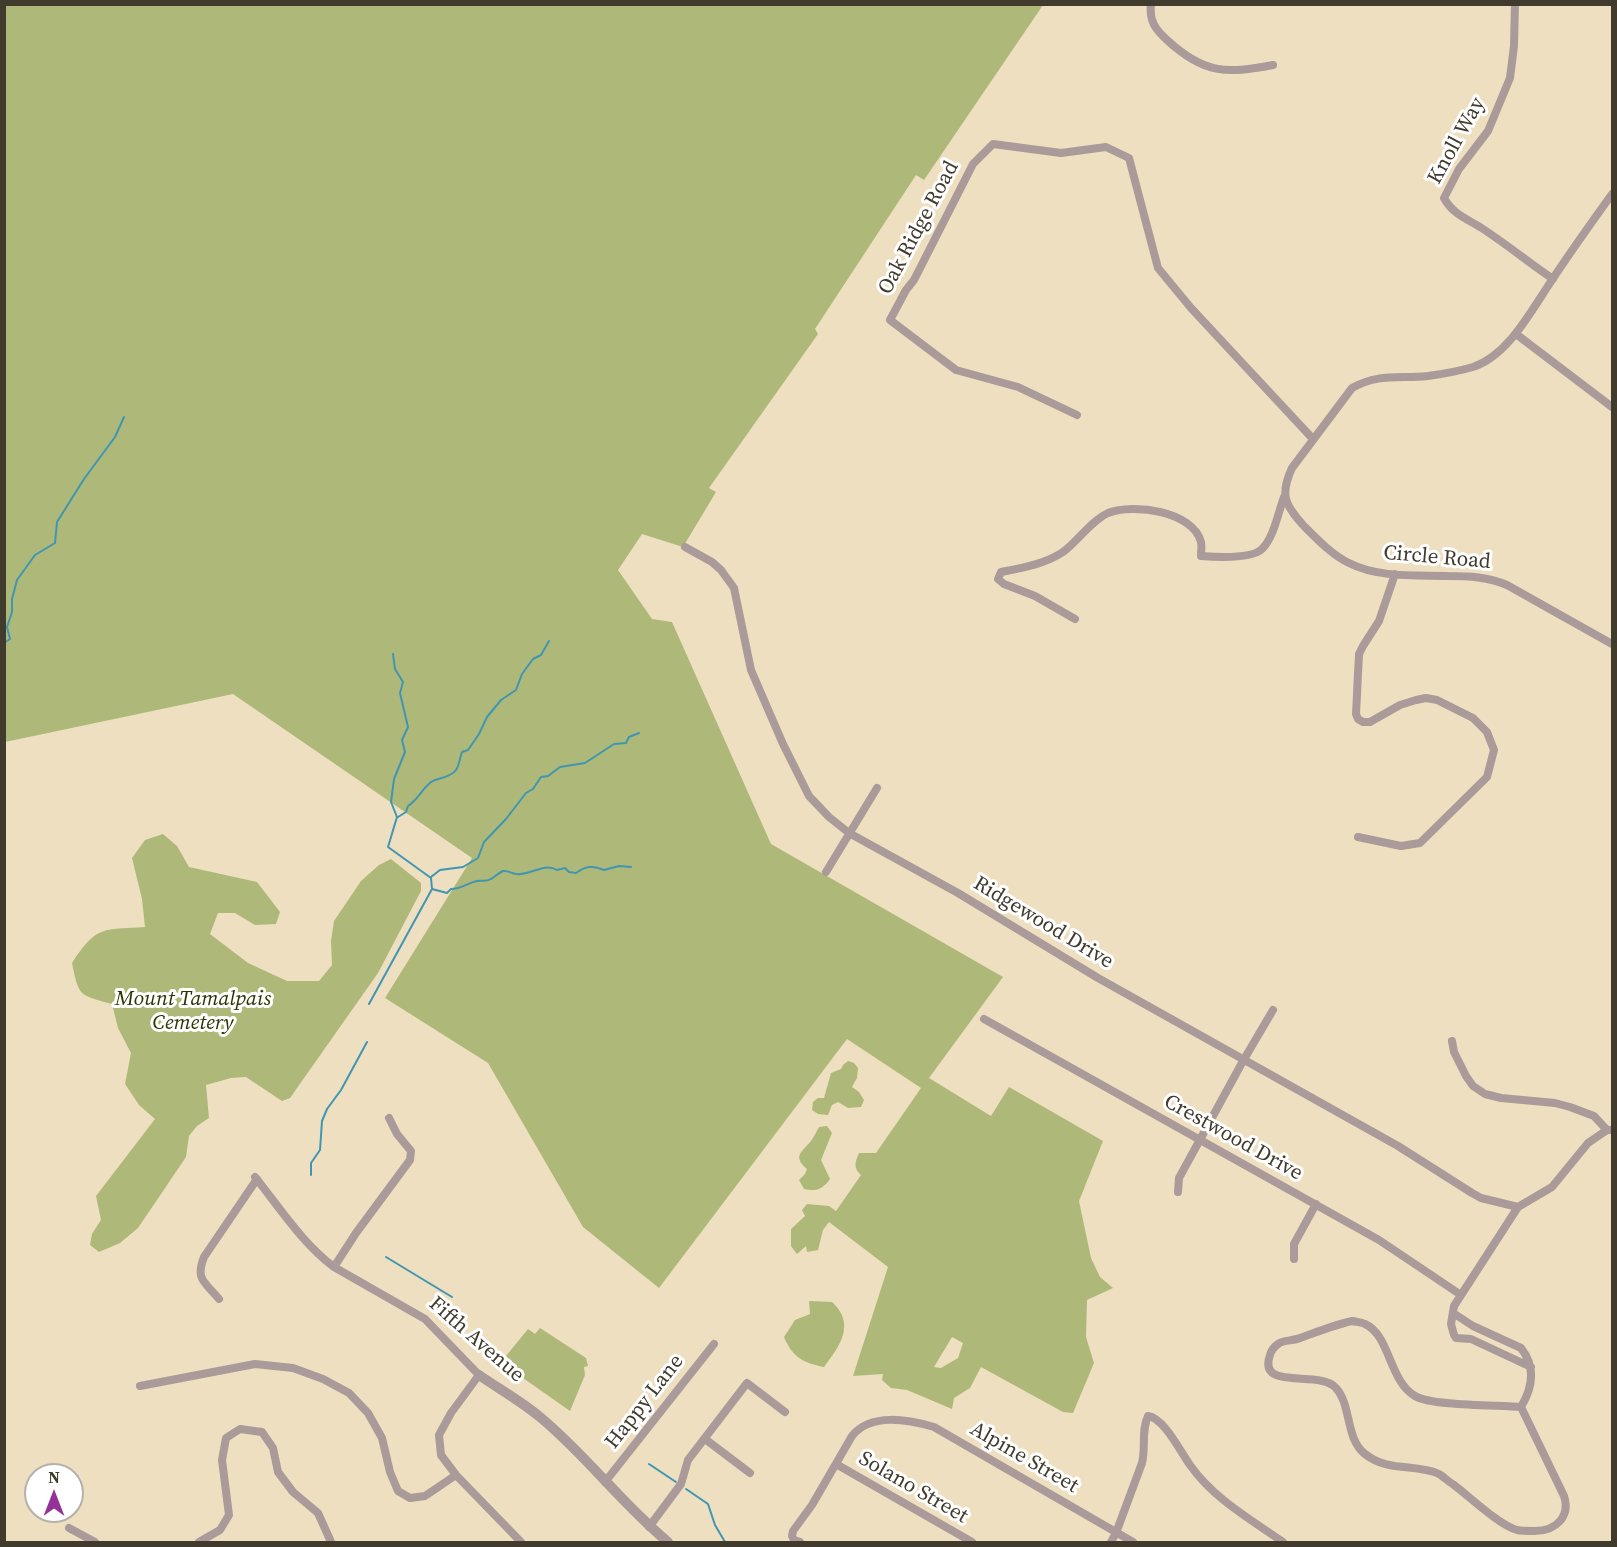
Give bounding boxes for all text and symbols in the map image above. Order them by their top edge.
street label: Knoll Way [1423,93,1491,189]
street label: Oak Ridge Road [873,157,965,299]
street label: Circle Road [1382,541,1492,575]
street label: Ridgewood Drive [968,871,1118,975]
park label: Mount Tamalpais Cemetery [115,987,271,1037]
street label: Crestwood Drive [1159,1089,1307,1187]
street label: Fifth Avenue [423,1292,529,1388]
street label: Happy Lane [600,1350,690,1454]
street label: Alpine Street [965,1417,1083,1499]
street label: Solano Street [854,1447,972,1529]
north arrow [24,1463,84,1523]
text: N [48,1466,60,1488]

